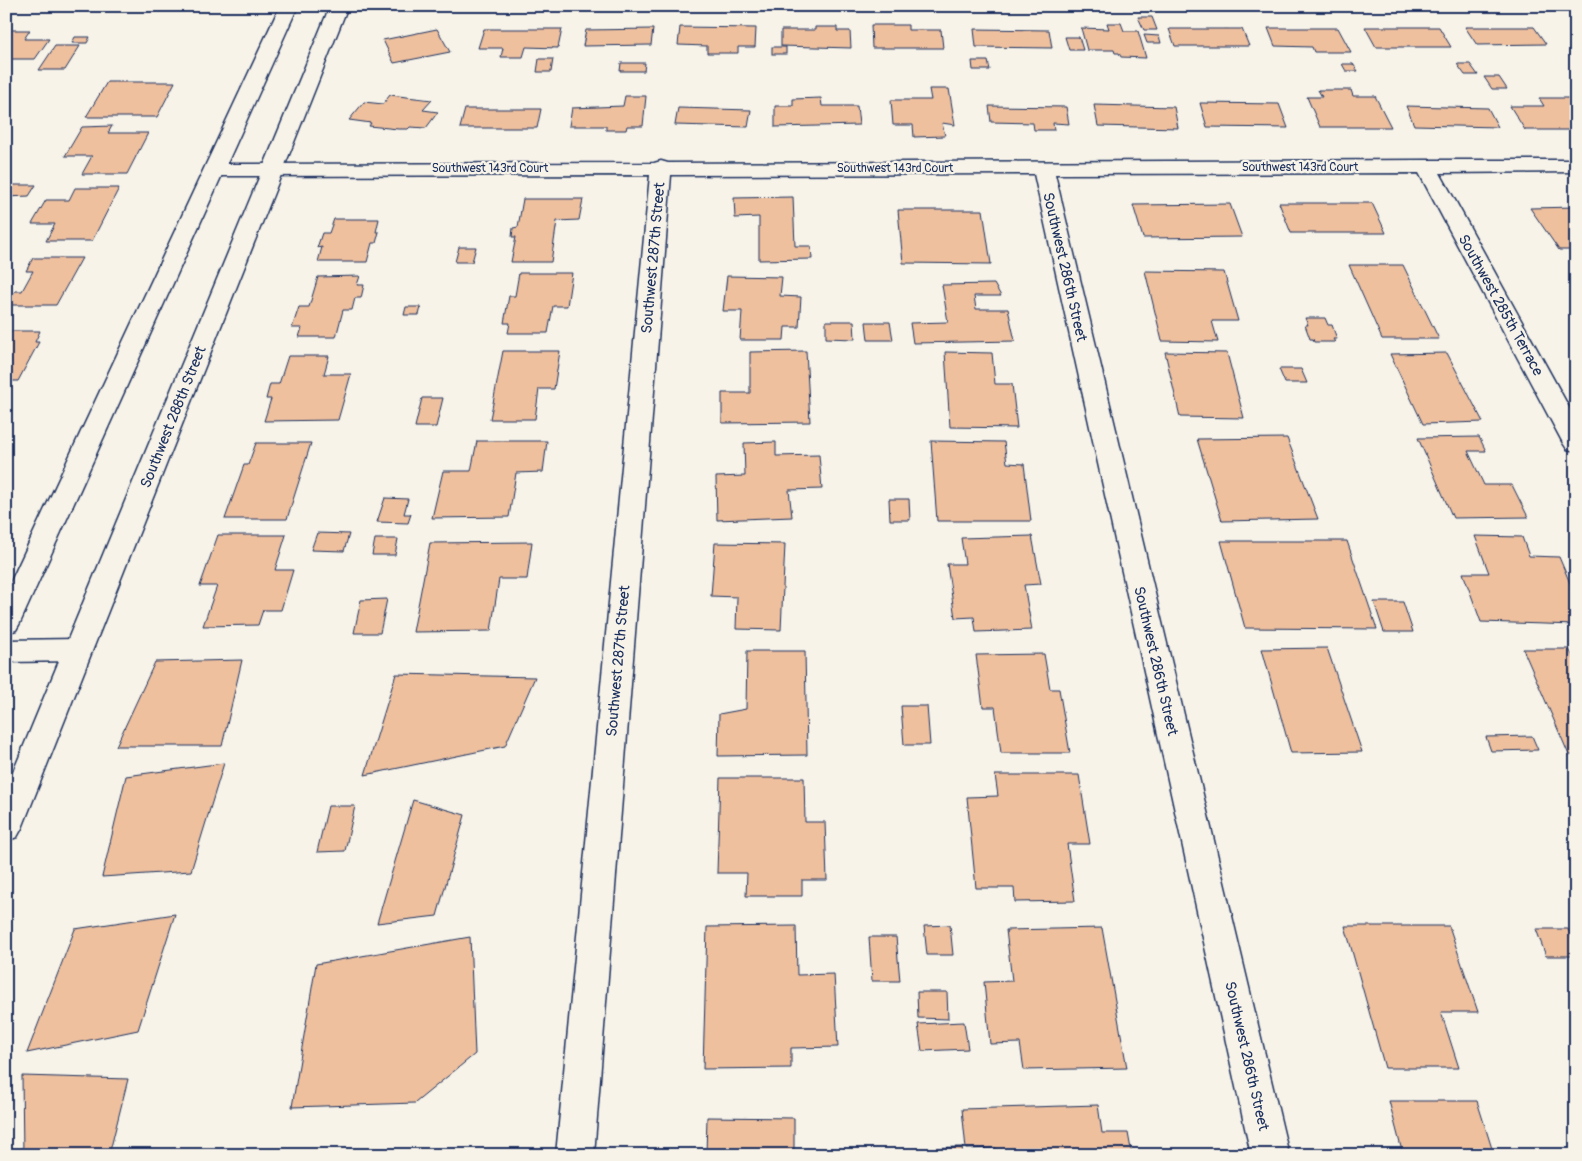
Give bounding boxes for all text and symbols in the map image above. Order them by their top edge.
street label: Southwest 143rd Court [1242,160,1358,175]
street label: Southwest 143rd Court [432,161,548,176]
street label: Southwest 143rd Court [837,161,953,176]
street label: Southwest 287th Street [637,181,670,335]
street label: Southwest 286th Street [1038,191,1091,345]
street label: Southwest 285th Terrace [1454,231,1548,380]
street label: Southwest 288th Street [136,343,211,491]
street label: Southwest 287th Street [602,584,635,738]
street label: Southwest 286th Street [1129,585,1182,739]
street label: Southwest 286th Street [1220,980,1273,1134]

